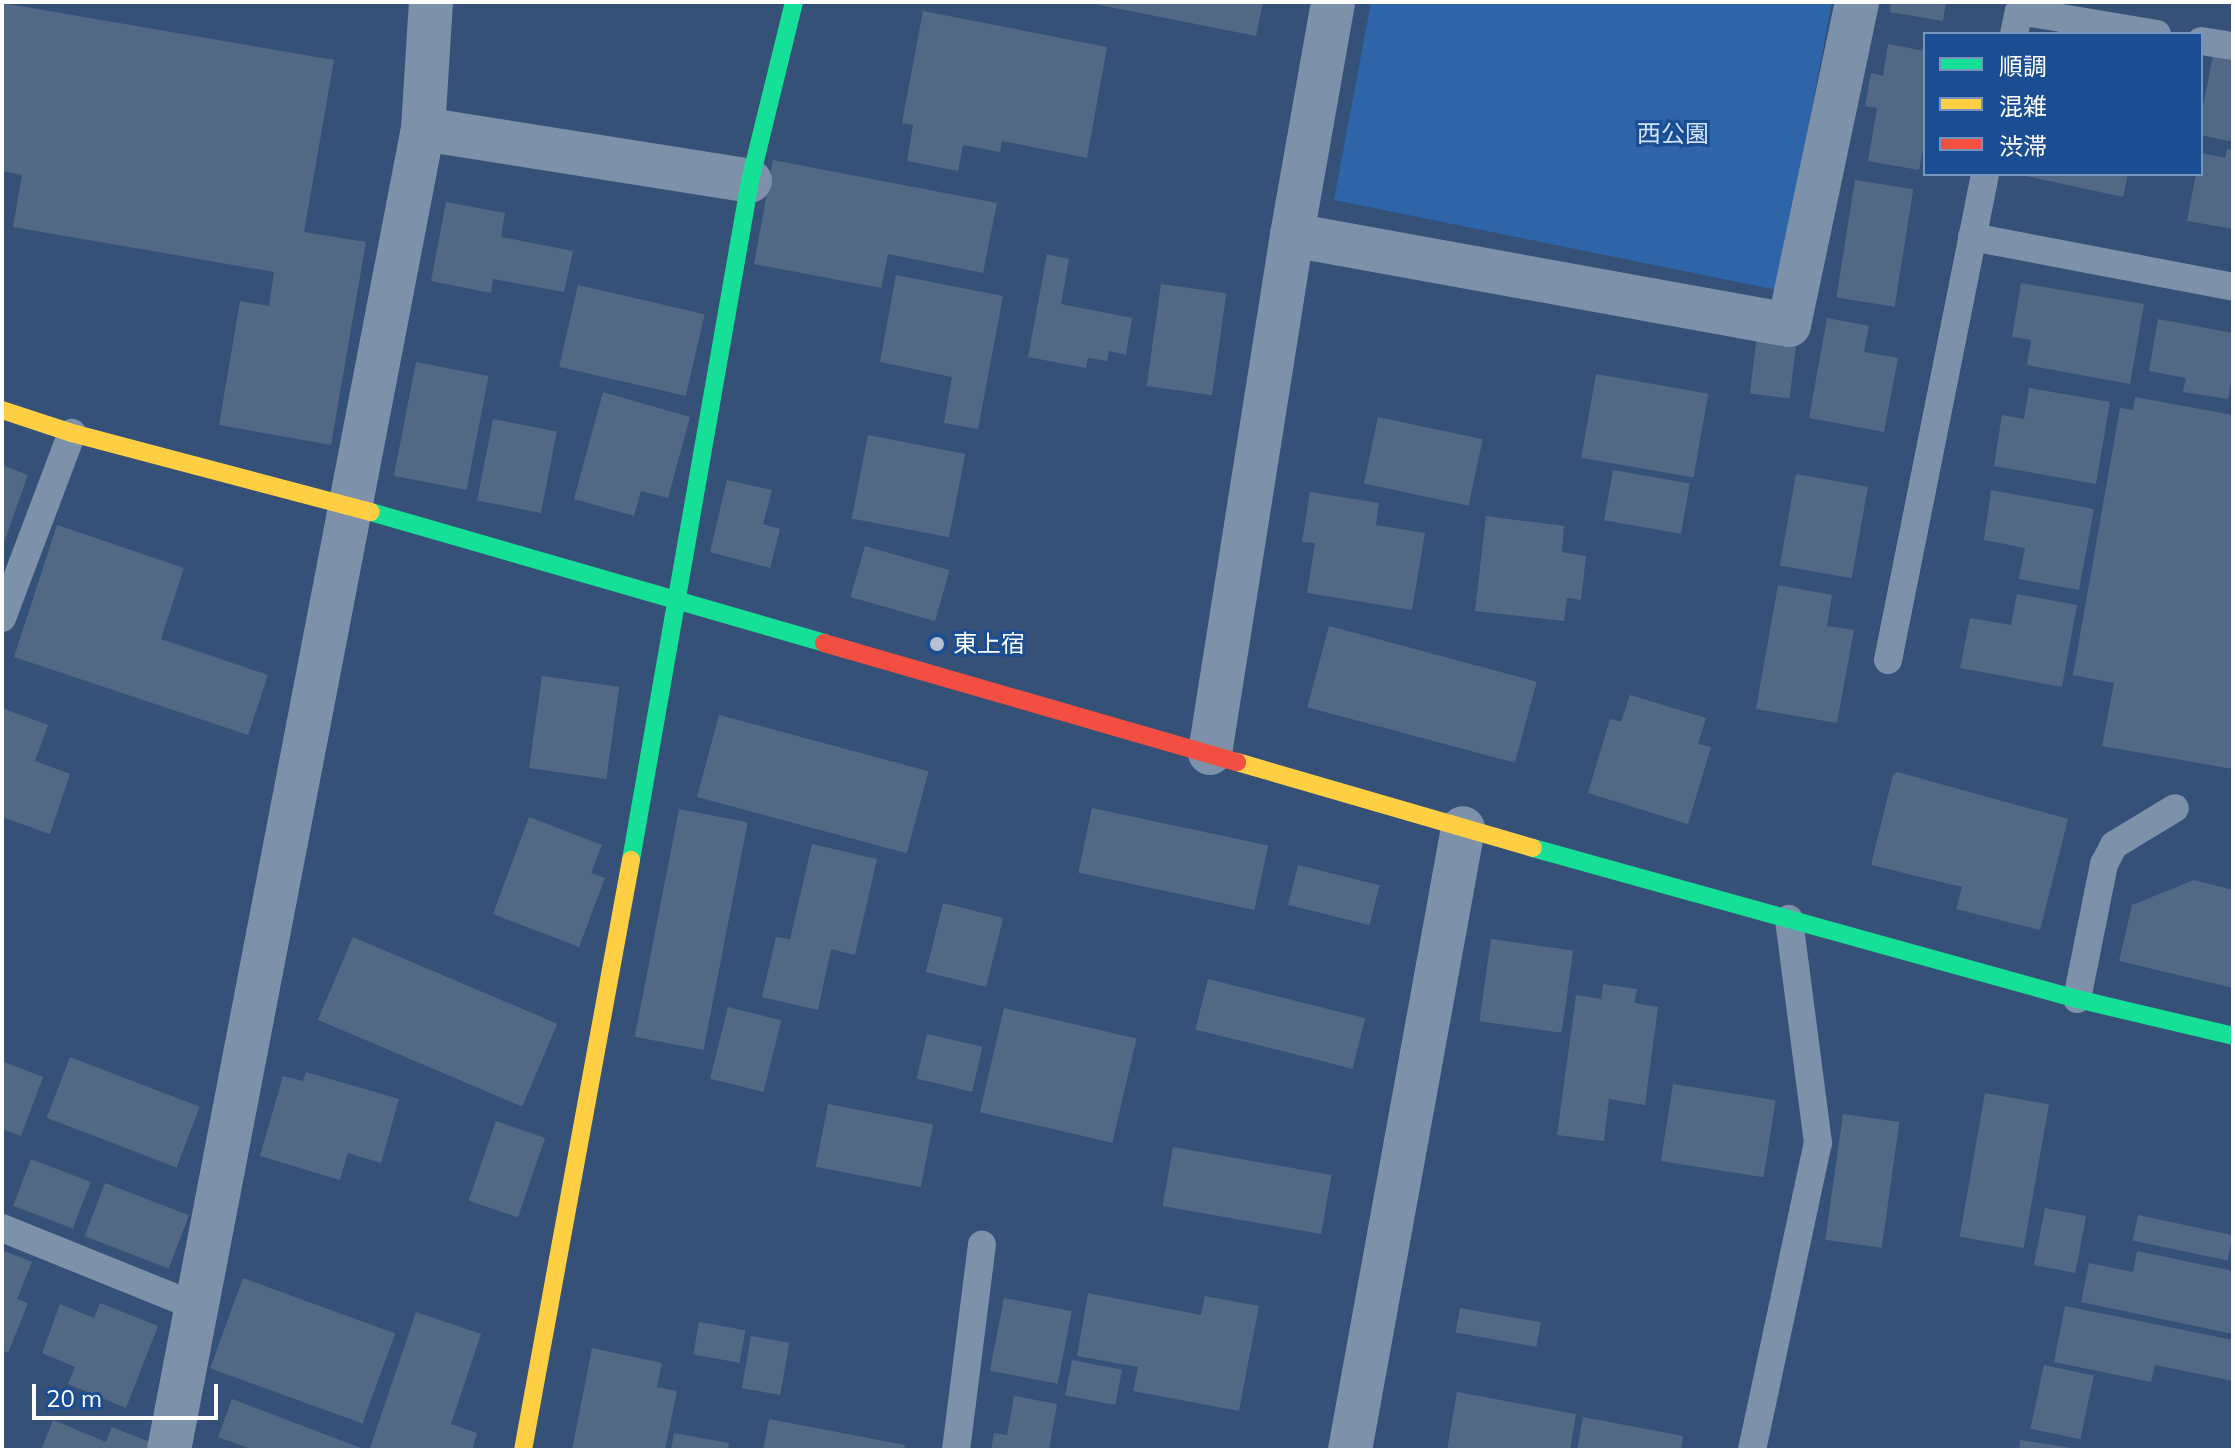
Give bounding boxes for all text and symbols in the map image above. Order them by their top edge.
legend [1923,32,2203,176]
text: 順調 [1999,51,2047,81]
text: 混雑 [1999,91,2047,121]
park label: 西公園 [1637,120,1709,148]
text: 渋滞 [1999,131,2047,161]
place label: 東上宿 [953,630,1025,658]
marker: 東上宿 [928,635,946,653]
scale bar [36,1368,222,1418]
text: 20 m [46,1383,102,1413]

